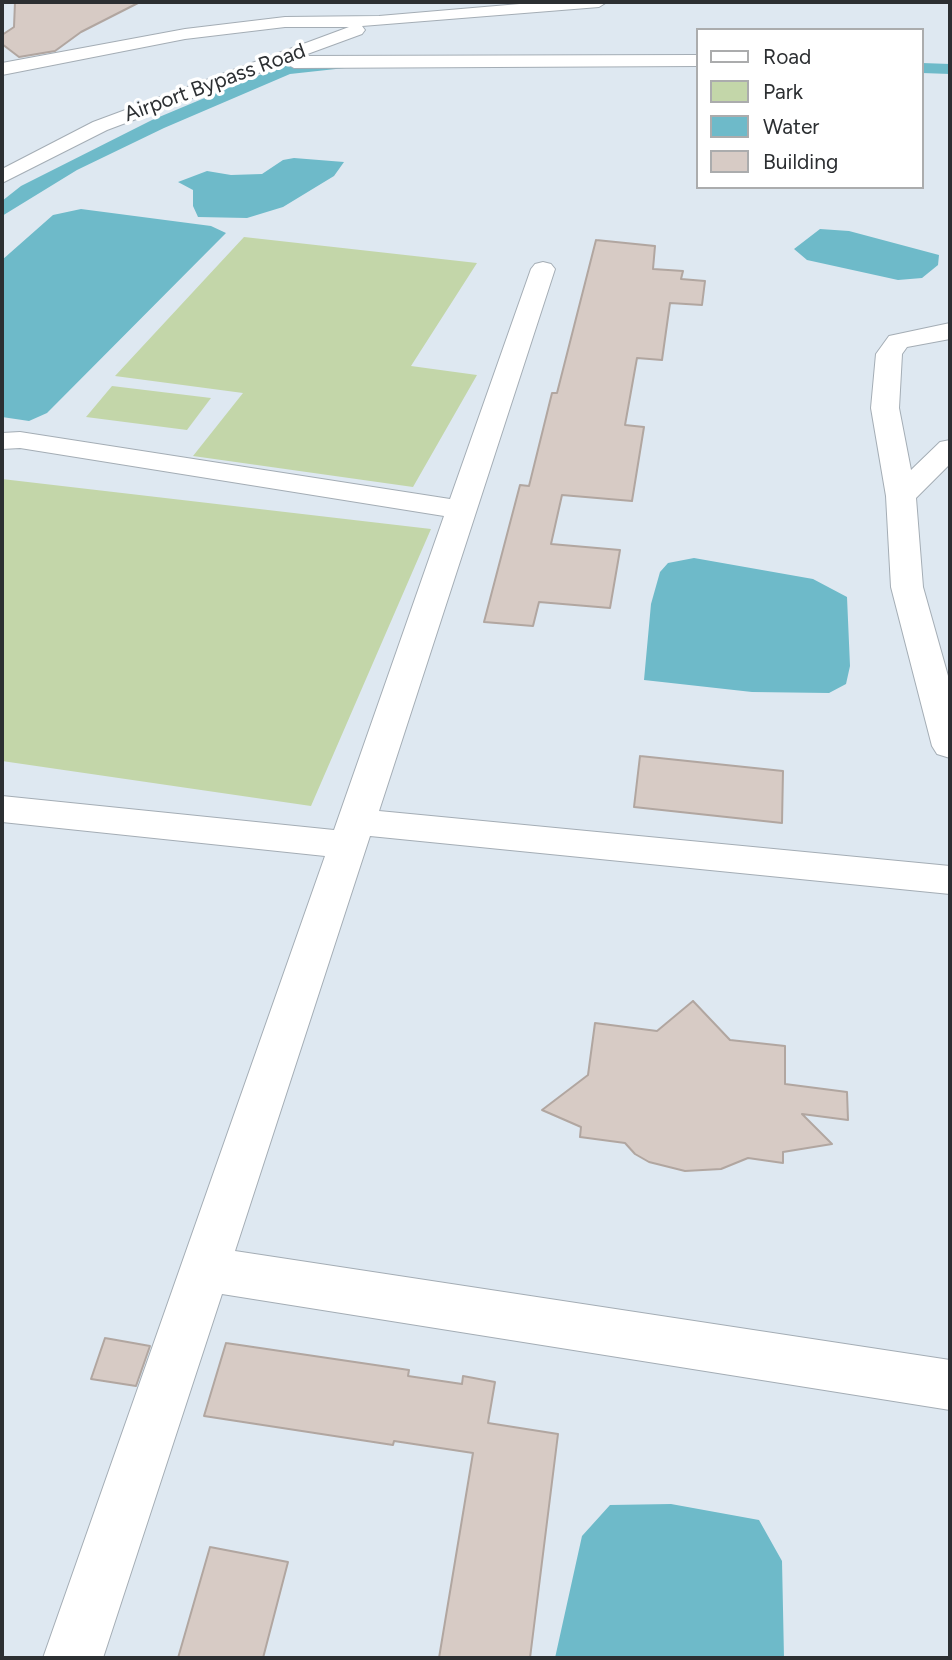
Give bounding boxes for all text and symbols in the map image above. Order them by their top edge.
legend [696,28,924,189]
street label: Airport Bypass Road [121,38,309,128]
text: Road [763,44,811,69]
text: Park [763,79,803,104]
text: Water [763,114,819,139]
text: Building [763,149,838,174]

